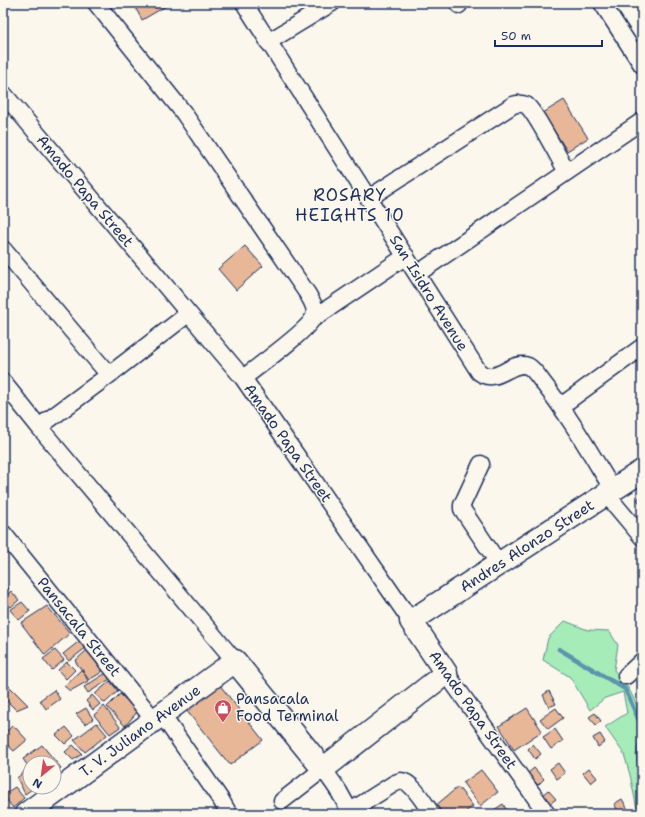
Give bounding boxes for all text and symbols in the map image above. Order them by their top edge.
scale bar [495,22,602,48]
text: 50 m [501,28,531,44]
street label: Amado Papa Street [32,131,138,251]
district label: ROSARY HEIGHTS 10 [295,184,405,226]
street label: San Isidro Avenue [385,231,473,355]
street label: Amado Papa Street [239,380,337,506]
street label: Andres Alonzo Street [456,495,598,597]
street label: Pansacala Street [33,573,125,681]
street label: Amado Papa Street [424,647,522,773]
street label: T. V. Juliano Avenue [75,680,205,782]
place label: Pansacala Food Terminal [236,689,339,726]
shop icon: Pansacala Food Terminal [213,698,233,723]
north arrow [22,755,62,795]
text: N [30,774,45,792]

